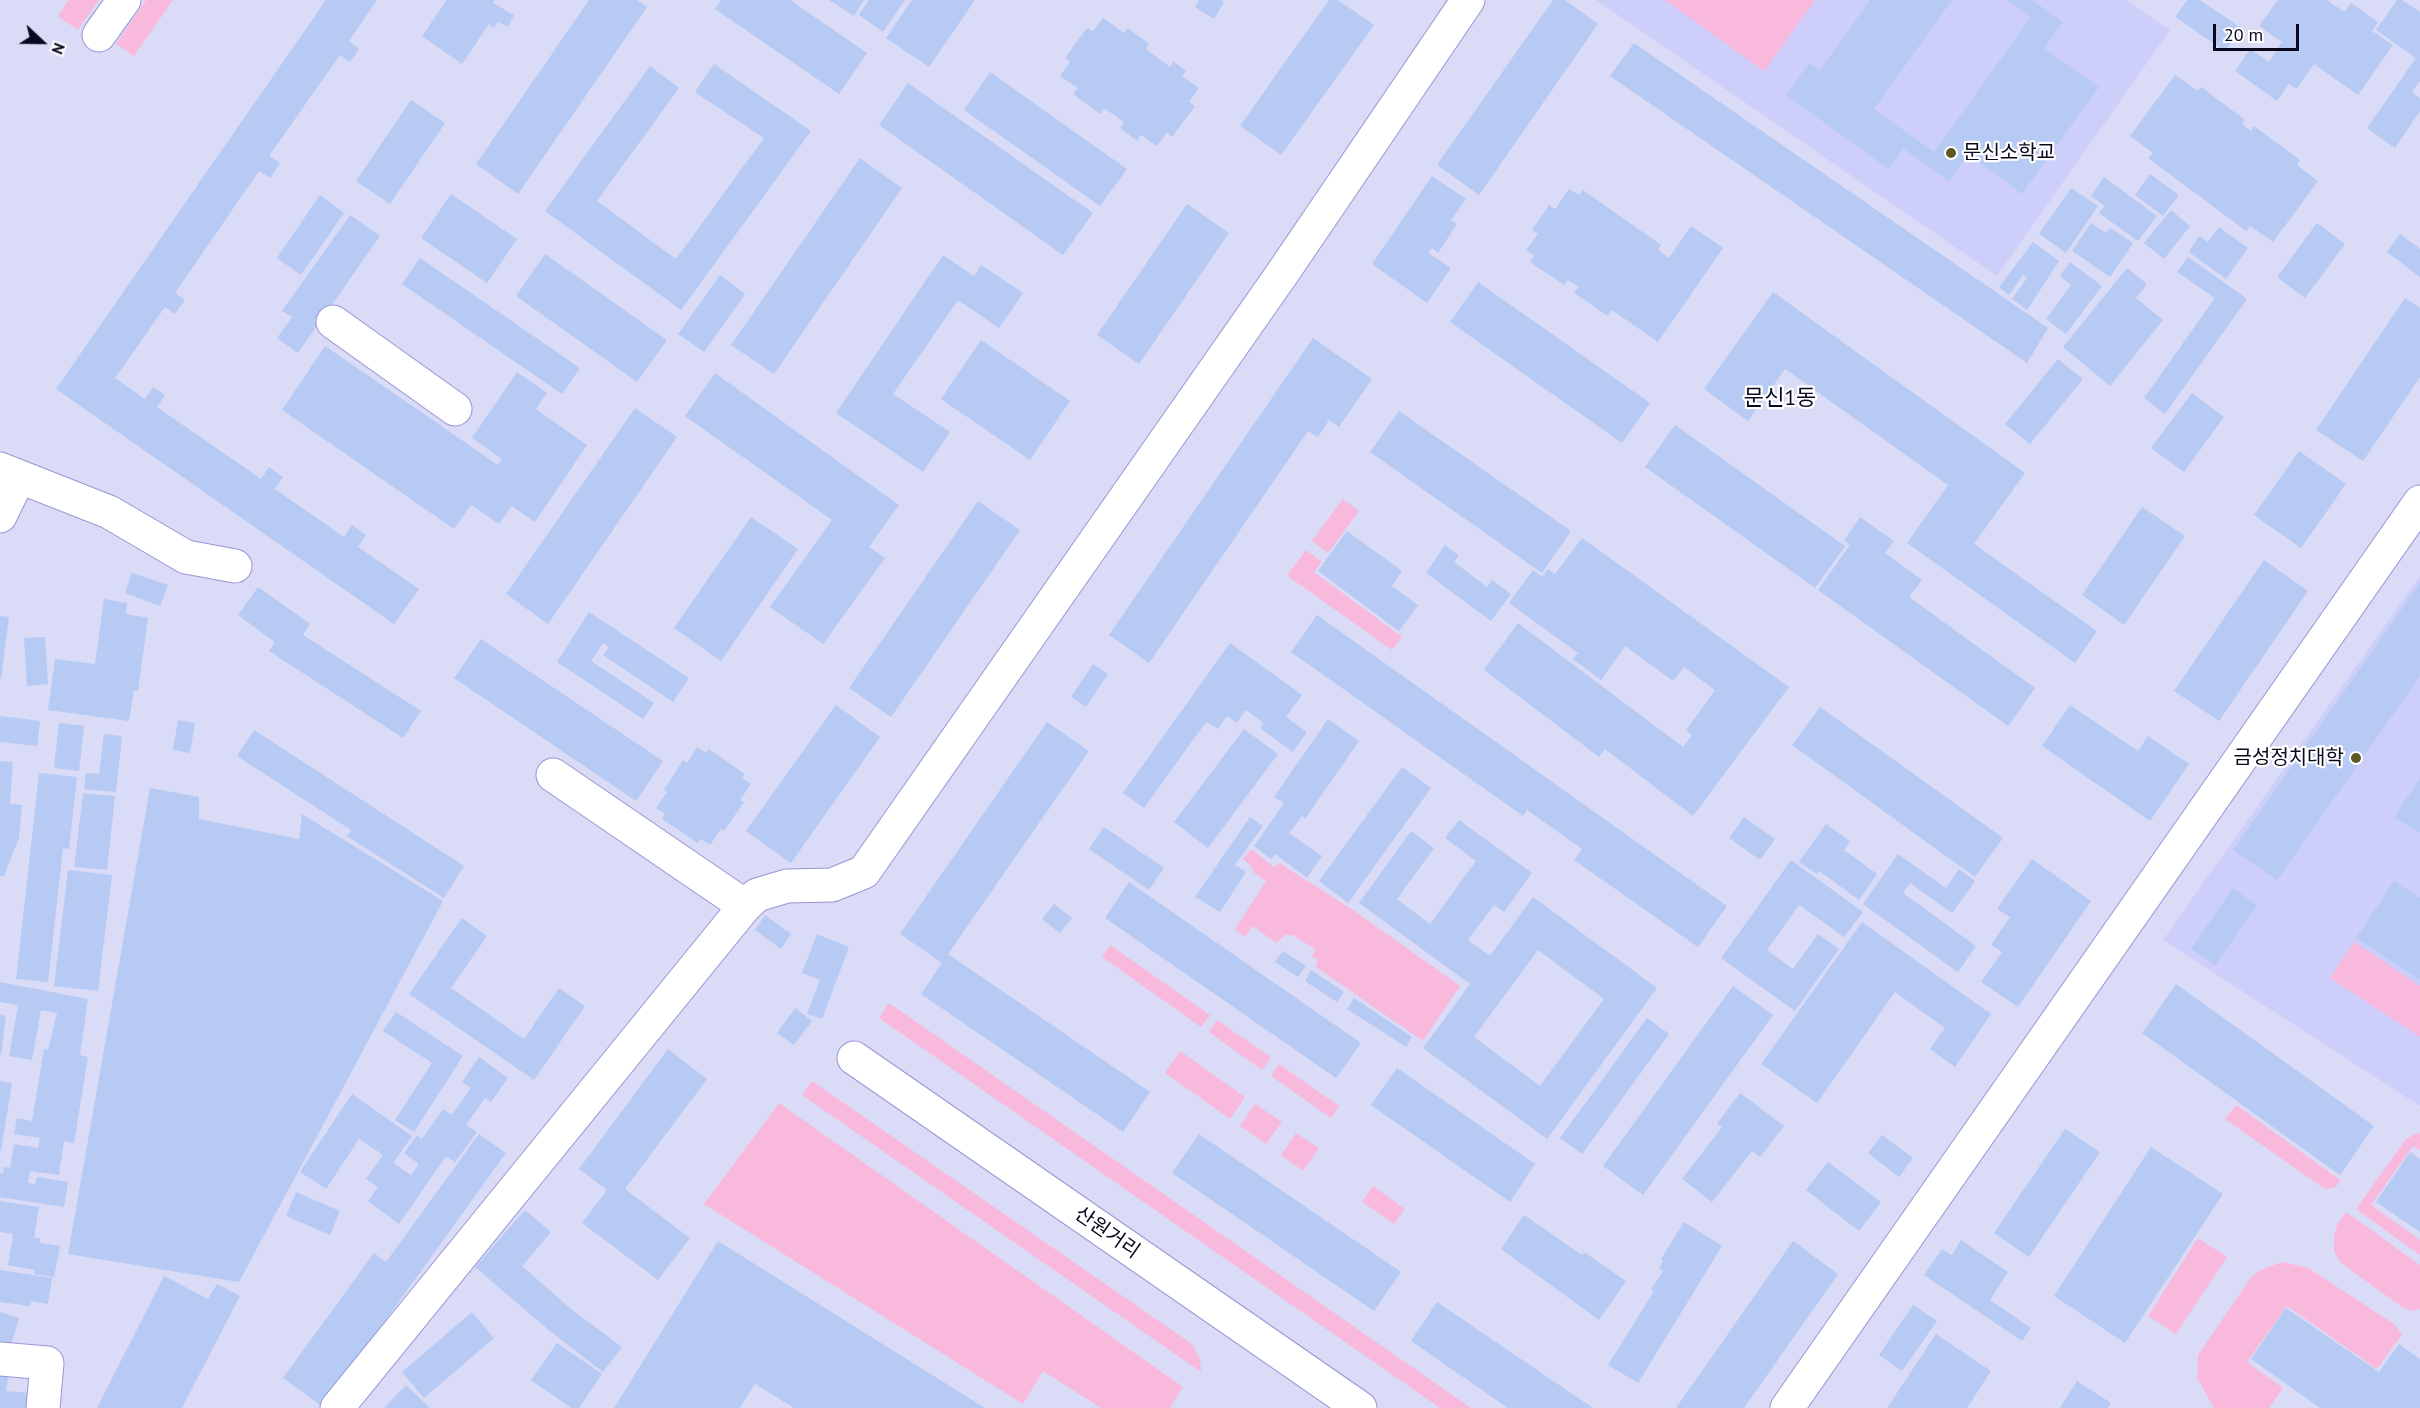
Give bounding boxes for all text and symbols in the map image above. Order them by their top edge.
north arrow [12,12,72,72]
scale bar [2216,12,2302,50]
text: 20 m [2224,23,2263,46]
text: N [47,40,70,57]
place label: 문신소학교 [1963,141,2055,165]
marker: 문신소학교 [1944,146,1958,160]
district label: 문신1동 [1744,386,1816,412]
place label: 금성정치대학 [2234,746,2344,770]
marker: 금성정치대학 [2349,751,2363,765]
street label: 산원거리 [1070,1202,1144,1264]

